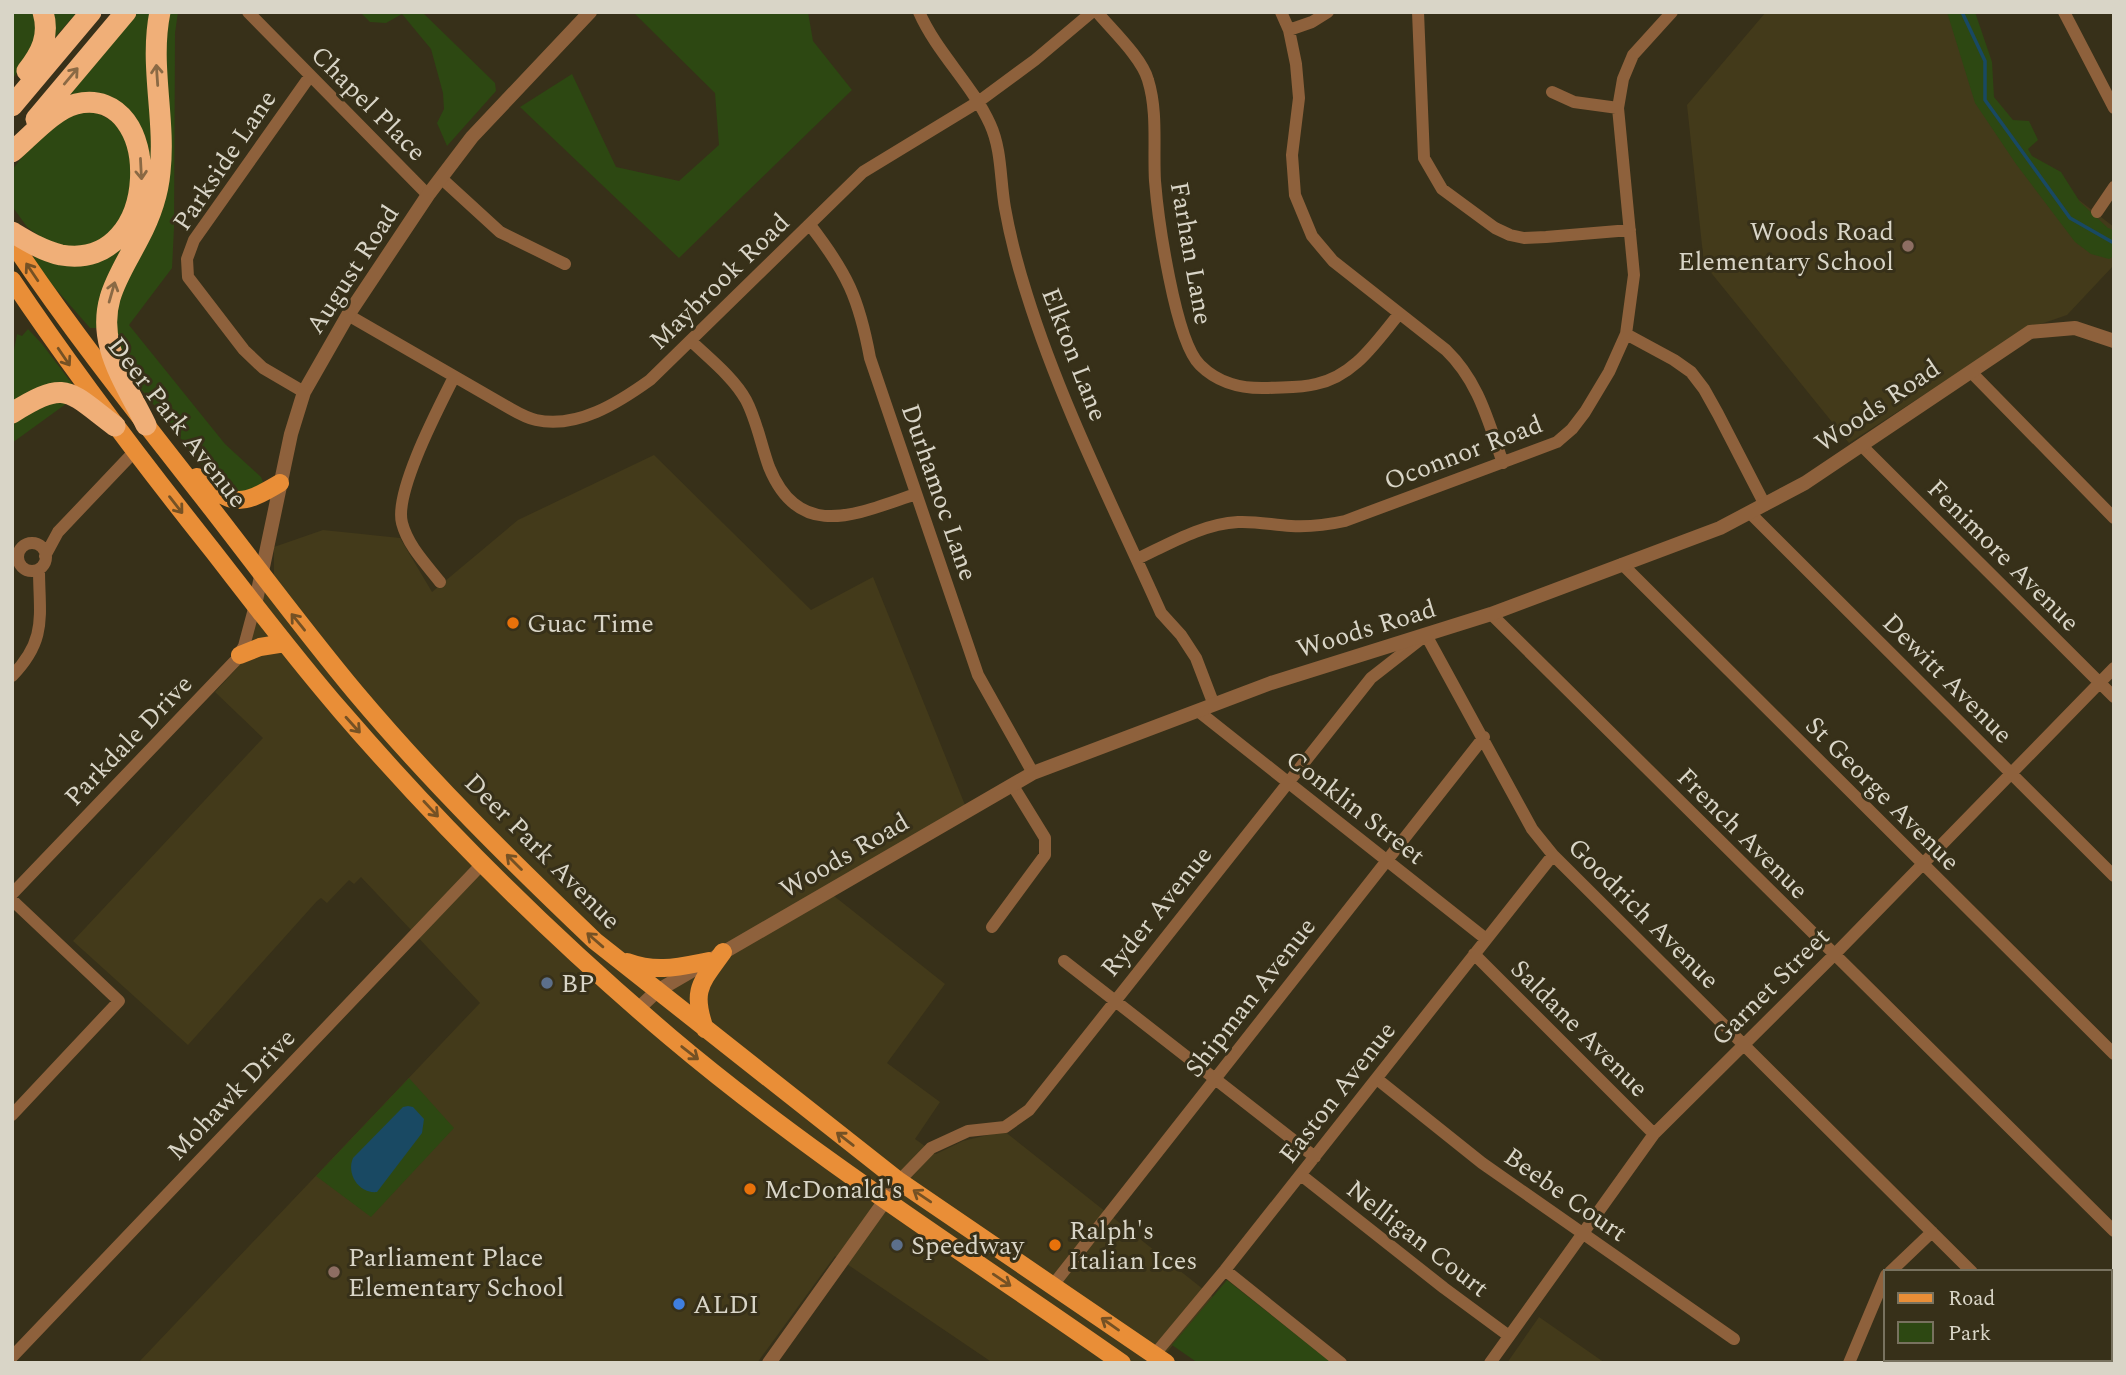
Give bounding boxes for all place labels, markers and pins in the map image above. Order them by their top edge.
place label: Woods Road Elementary School [1678,212,1894,282]
marker: Woods Road Elementary School [1900,238,1916,254]
place label: Guac Time [527,604,654,644]
marker: Guac Time [505,615,521,631]
place label: BP [561,964,595,1004]
marker: BP [539,975,555,991]
place label: McDonald's [764,1170,903,1210]
marker: McDonald's [742,1181,758,1197]
place label: Ralph's Italian Ices [1069,1211,1197,1281]
place label: Speedway [911,1226,1026,1266]
marker: Speedway [889,1237,905,1253]
marker: Ralph's Italian Ices [1047,1237,1063,1253]
place label: Parliament Place Elementary School [348,1238,564,1308]
marker: Parliament Place Elementary School [326,1264,342,1280]
place label: ALDI [693,1285,759,1325]
marker: ALDI [671,1296,687,1312]

